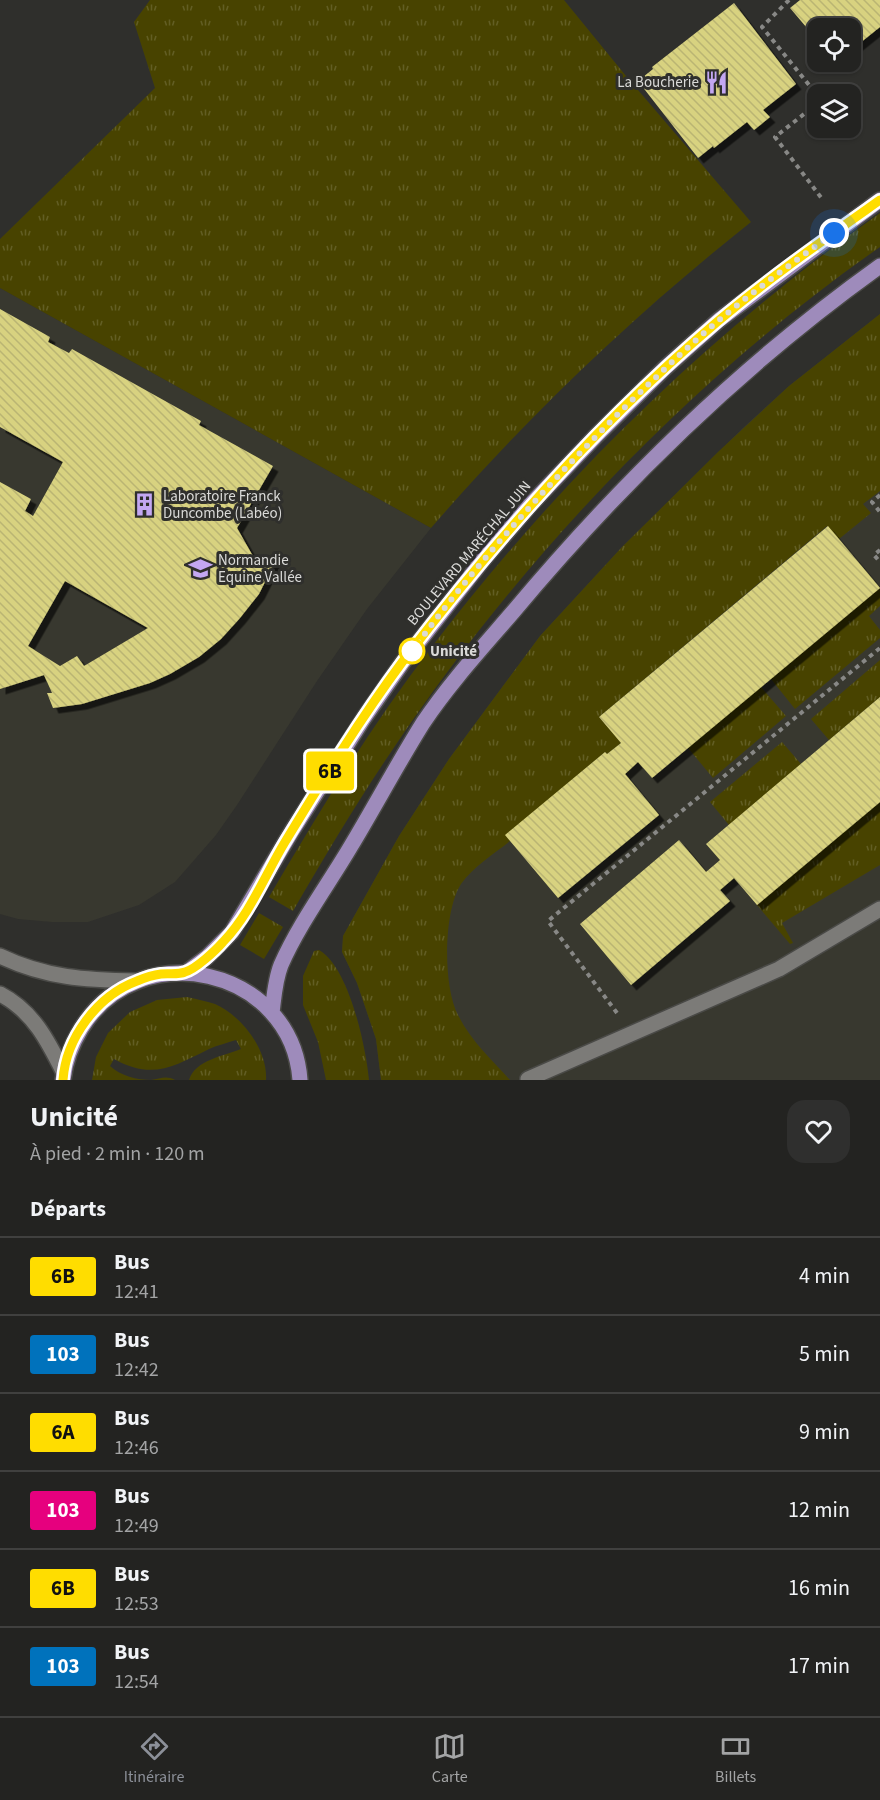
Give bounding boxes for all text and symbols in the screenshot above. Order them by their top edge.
map controls [807,18,861,138]
button: locate [807,18,861,72]
restaurant icon: La Boucherie [704,69,730,95]
place label: La Boucherie [617,72,699,93]
button: layers [807,84,861,138]
your location [819,218,849,248]
street label: BOULEVARD MARÉCHAL JUIN [403,477,536,630]
place label: Laboratoire Franck Duncombe (Labéo) [163,486,282,524]
building icon: Laboratoire Franck Duncombe (Labéo) [132,492,158,518]
place label: Normandie Equine Vallée [218,550,302,588]
school or university icon: Normandie Equine Vallée [187,556,213,582]
marker: Unicité [399,638,425,664]
place label: Unicité [430,641,477,662]
line badge: 6B [303,752,357,790]
text: 6B [318,756,342,786]
text: Unicité [30,1097,118,1137]
button: heart [787,1100,850,1163]
text: À pied · 2 min · 120 m [30,1140,205,1168]
text: Départs [30,1193,106,1225]
text: Bus [114,1246,150,1278]
text: 4 min [799,1260,850,1292]
text: 6B [51,1261,75,1291]
text: 12:41 [114,1278,159,1306]
text: Bus [114,1324,150,1356]
text: 5 min [799,1338,850,1370]
text: 103 [46,1339,80,1369]
text: 12:42 [114,1356,159,1384]
text: Bus [114,1402,150,1434]
text: 9 min [799,1416,850,1448]
text: 6A [51,1417,75,1447]
text: 12:46 [114,1434,159,1462]
text: Bus [114,1480,150,1512]
text: 12 min [788,1494,850,1526]
text: 103 [46,1495,80,1525]
text: 12:49 [114,1512,159,1540]
text: Bus [114,1558,150,1590]
text: 16 min [788,1572,850,1604]
text: 6B [51,1573,75,1603]
text: 12:53 [114,1590,159,1618]
text: Bus [114,1636,150,1668]
text: 17 min [788,1650,850,1682]
text: 103 [46,1651,80,1681]
text: 12:54 [114,1668,159,1696]
tab: Itinéraire [124,1730,184,1788]
tab: Carte [432,1730,468,1788]
tab: Billets [715,1730,756,1788]

